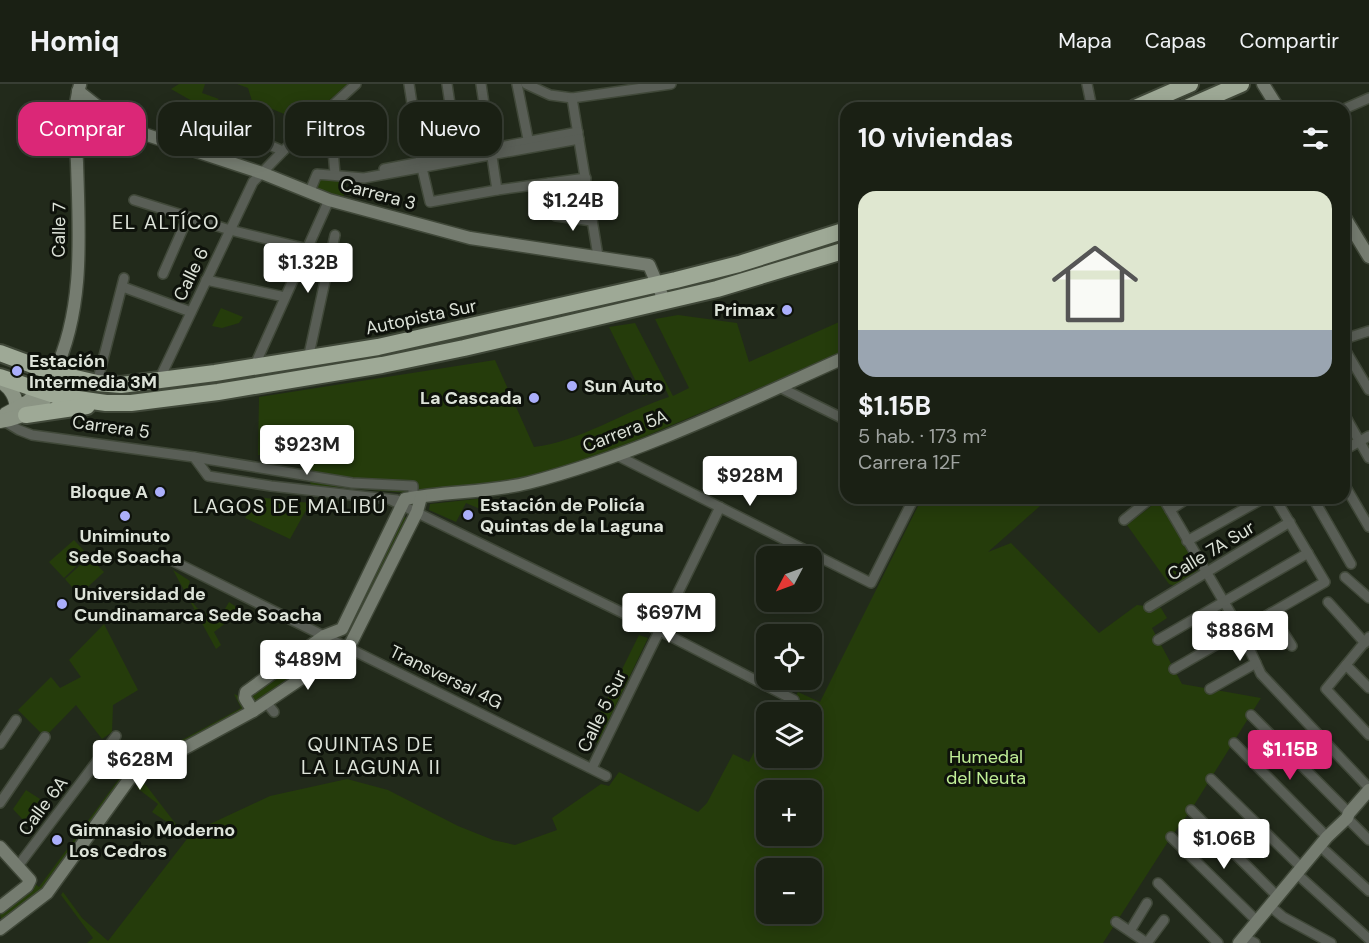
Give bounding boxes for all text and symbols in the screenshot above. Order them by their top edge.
text: Homiq [30,23,119,60]
text: Mapa [1058,27,1112,55]
text: Capas [1145,27,1206,55]
text: Compartir [1239,27,1339,55]
chip: Comprar [18,102,146,156]
chip: Alquilar [158,102,273,156]
chip: Filtros [285,102,387,156]
chip: Nuevo [399,102,502,156]
text: 10 viviendas [858,121,1013,155]
icon: filters [1299,122,1332,155]
street label: Carrera 3 [337,172,419,216]
pin: $1.24B [524,181,622,232]
text: $1.24B [542,187,604,213]
street label: Calle 7 [47,202,71,258]
district label: EL ALTÍCO [112,209,220,235]
icon: home [1041,230,1149,338]
street label: Calle 6 [168,243,214,305]
pin: $1.32B [259,243,357,294]
text: $1.32B [278,249,338,275]
street label: Autopista Sur [363,293,479,340]
place label: Primax [714,298,775,322]
marker: Primax [780,303,794,317]
place label: Estación Intermedia 3M [29,349,157,394]
marker: Estación Intermedia 3M [10,364,24,378]
place label: Sun Auto [584,374,664,398]
marker: Sun Auto [565,379,579,393]
place label: La Cascada [420,386,522,410]
text: $1.15B [858,389,931,423]
marker: La Cascada [527,391,541,405]
street label: Carrera 5A [579,404,671,458]
street label: Carrera 5 [71,410,151,444]
text: 5 hab. · 173 m² [858,423,987,449]
pin: $923M [265,425,349,476]
text: $923M [274,431,340,457]
text: Carrera 12F [858,449,961,475]
pin: $928M [708,456,792,507]
text: $928M [717,462,783,488]
place label: Bloque A [70,480,148,504]
marker: Bloque A [153,485,167,499]
district label: LAGOS DE MALIBÚ [193,493,387,519]
place label: Estación de Policía Quintas de la Laguna [480,493,664,538]
marker: Estación de Policía Quintas de la Laguna [461,508,475,522]
marker: Uniminuto Sede Soacha [118,509,132,523]
street label: Calle 7A Sur [1163,515,1259,587]
place label: Uniminuto Sede Soacha [68,524,182,569]
north arrow [756,546,822,612]
map controls [756,546,822,924]
place label: Universidad de Cundinamarca Sede Soacha [74,582,322,627]
pin: $697M [627,593,711,644]
marker: Universidad de Cundinamarca Sede Soacha [55,597,69,611]
text: $697M [636,599,702,625]
pin: $886M [1198,611,1282,662]
text: $886M [1206,617,1274,643]
button: locate [756,624,822,690]
street label: Transversal 4G [386,639,506,715]
pin: $489M [266,640,350,691]
text: $489M [274,646,342,672]
street label: Calle 5 Sur [572,665,632,756]
button: layers [756,702,822,768]
pin: $1.15B [1241,730,1339,781]
district label: QUINTAS DE LA LAGUNA II [301,731,441,780]
text: $1.15B [1262,736,1318,762]
pin: $628M [98,740,182,791]
park label: Humedal del Neuta [946,745,1026,790]
text: $628M [107,746,173,772]
street label: Calle 6A [13,771,73,840]
button: + [756,780,822,846]
place label: Gimnasio Moderno Los Cedros [69,818,235,863]
pin: $1.06B [1175,819,1273,870]
text: $1.06B [1192,825,1256,851]
marker: Gimnasio Moderno Los Cedros [50,833,64,847]
button: − [756,858,822,924]

